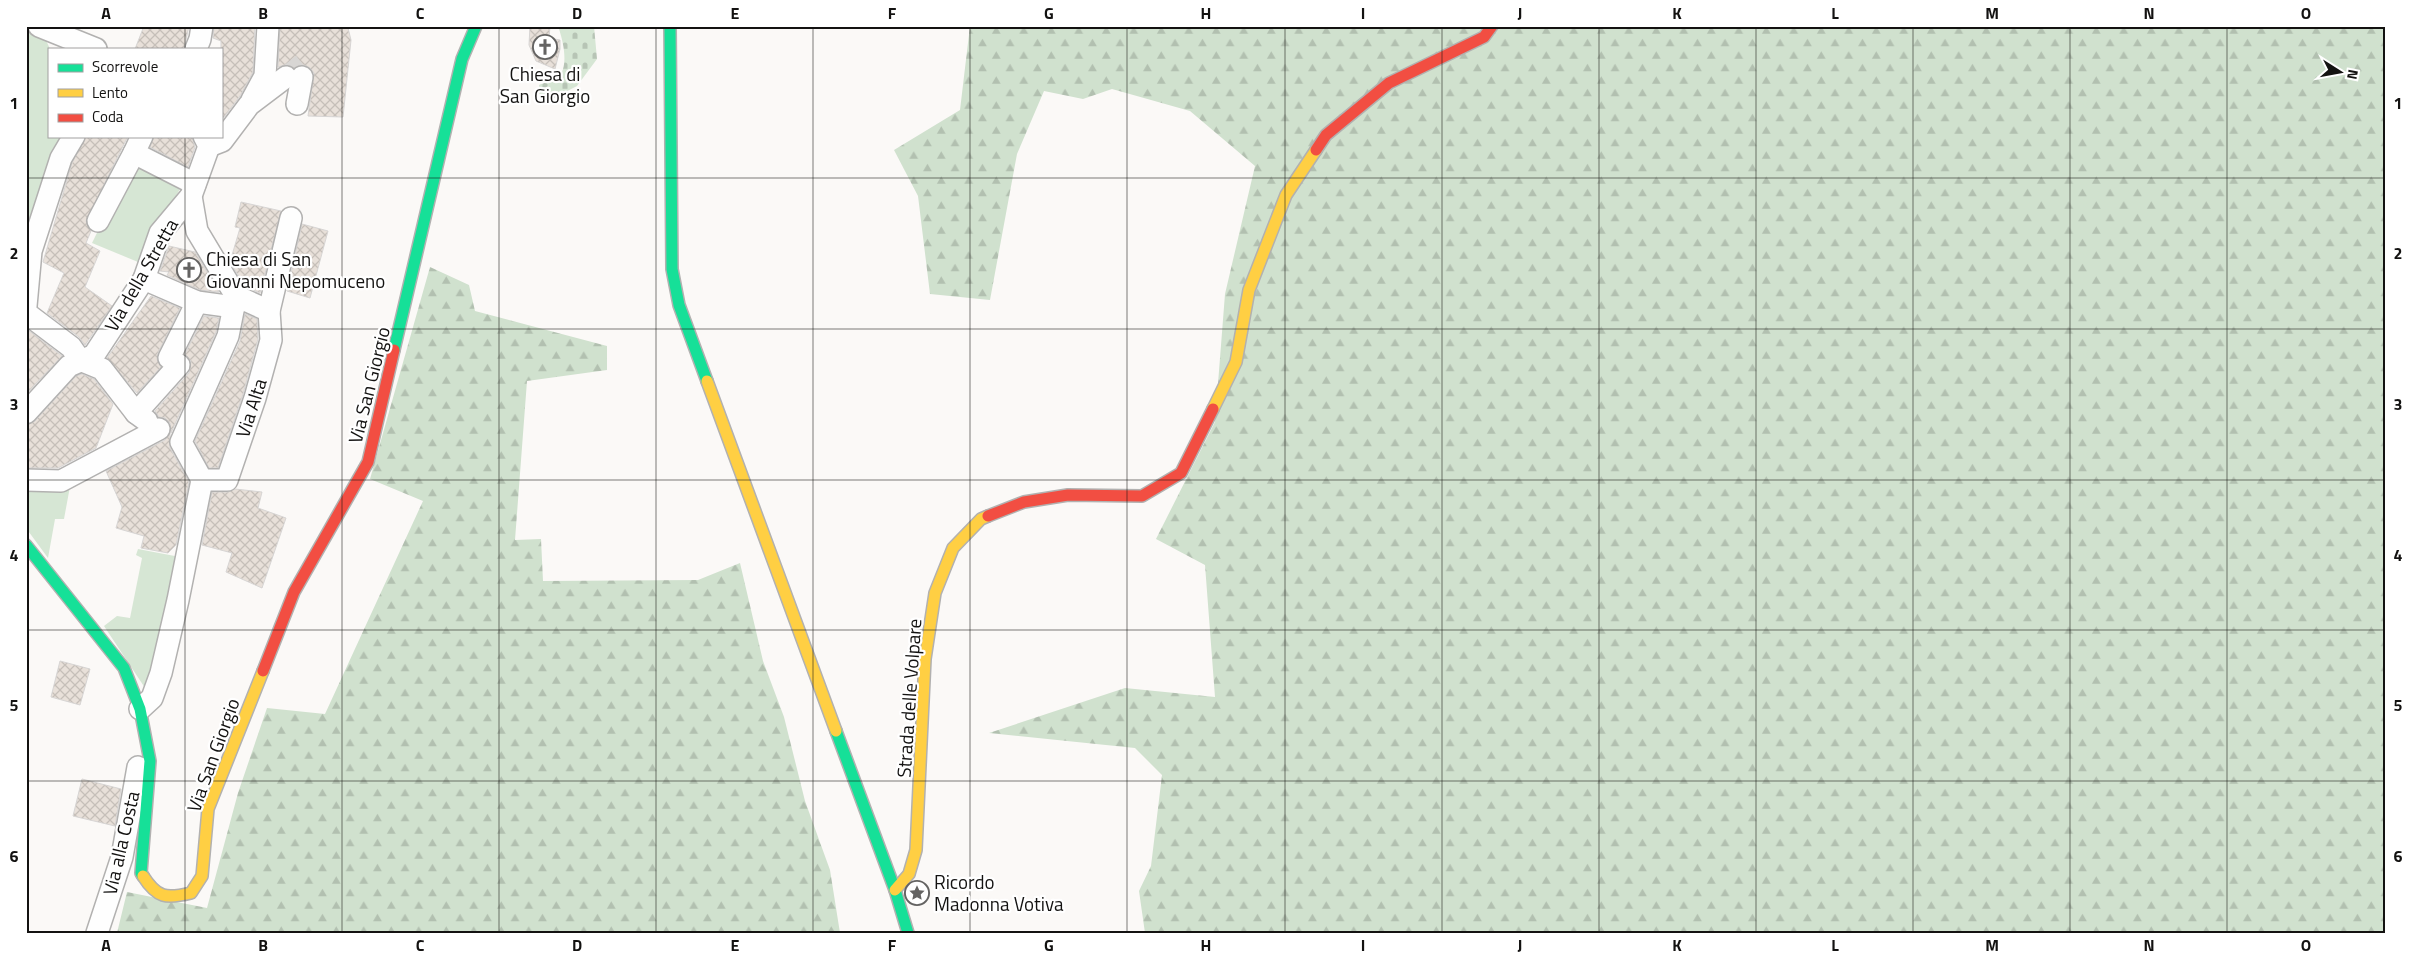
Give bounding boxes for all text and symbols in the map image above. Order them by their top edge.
text: A [101,1,111,25]
text: B [258,1,268,25]
text: C [416,1,425,25]
text: D [572,1,582,25]
text: E [731,1,740,25]
text: F [888,1,897,25]
text: G [1044,1,1054,25]
text: H [1201,1,1211,25]
text: I [1361,1,1365,25]
text: J [1518,1,1522,25]
text: K [1672,1,1682,25]
text: L [1831,1,1839,25]
text: M [1985,1,1999,25]
text: N [2143,1,2155,25]
text: O [2301,1,2311,25]
church icon: Chiesa di San Giorgio [532,34,558,60]
legend [48,48,222,138]
north arrow [2314,48,2364,98]
text: Scorrevole [92,55,158,78]
place label: Chiesa di San Giorgio [500,59,590,110]
text: N [2342,68,2364,81]
text: Lento [92,81,128,104]
text: 1 [10,91,18,115]
text: 1 [2394,91,2402,115]
text: Coda [92,105,124,128]
street label: Via della Stretta [96,212,185,337]
text: 2 [10,241,18,265]
text: 2 [2394,241,2402,265]
place label: Chiesa di San Giovanni Nepomuceno [206,244,385,295]
church icon: Chiesa di San Giovanni Nepomuceno [176,257,202,283]
street label: Via San Giorgio [340,323,397,446]
street label: Via Alta [227,374,274,441]
text: 3 [10,392,18,416]
text: 3 [2394,392,2402,416]
text: 4 [10,543,19,567]
text: 4 [2394,543,2403,567]
street label: Strada delle Volpare [888,618,929,778]
text: 5 [10,693,19,717]
text: 5 [2394,693,2403,717]
street label: Via San Giorgio [178,694,247,816]
street label: Via alla Costa [94,787,147,898]
text: 6 [10,844,19,868]
text: 6 [2394,844,2403,868]
place label: Ricordo Madonna Votiva [934,867,1064,918]
place icon: Ricordo Madonna Votiva [904,880,930,906]
text: A [101,933,111,957]
text: B [258,933,268,957]
text: C [416,933,425,957]
text: D [572,933,582,957]
text: E [731,933,740,957]
text: F [888,933,897,957]
text: G [1044,933,1054,957]
text: H [1201,933,1211,957]
text: I [1361,933,1365,957]
text: J [1518,933,1522,957]
text: K [1672,933,1682,957]
text: L [1831,933,1839,957]
text: M [1985,933,1999,957]
text: N [2143,933,2155,957]
text: O [2301,933,2311,957]

